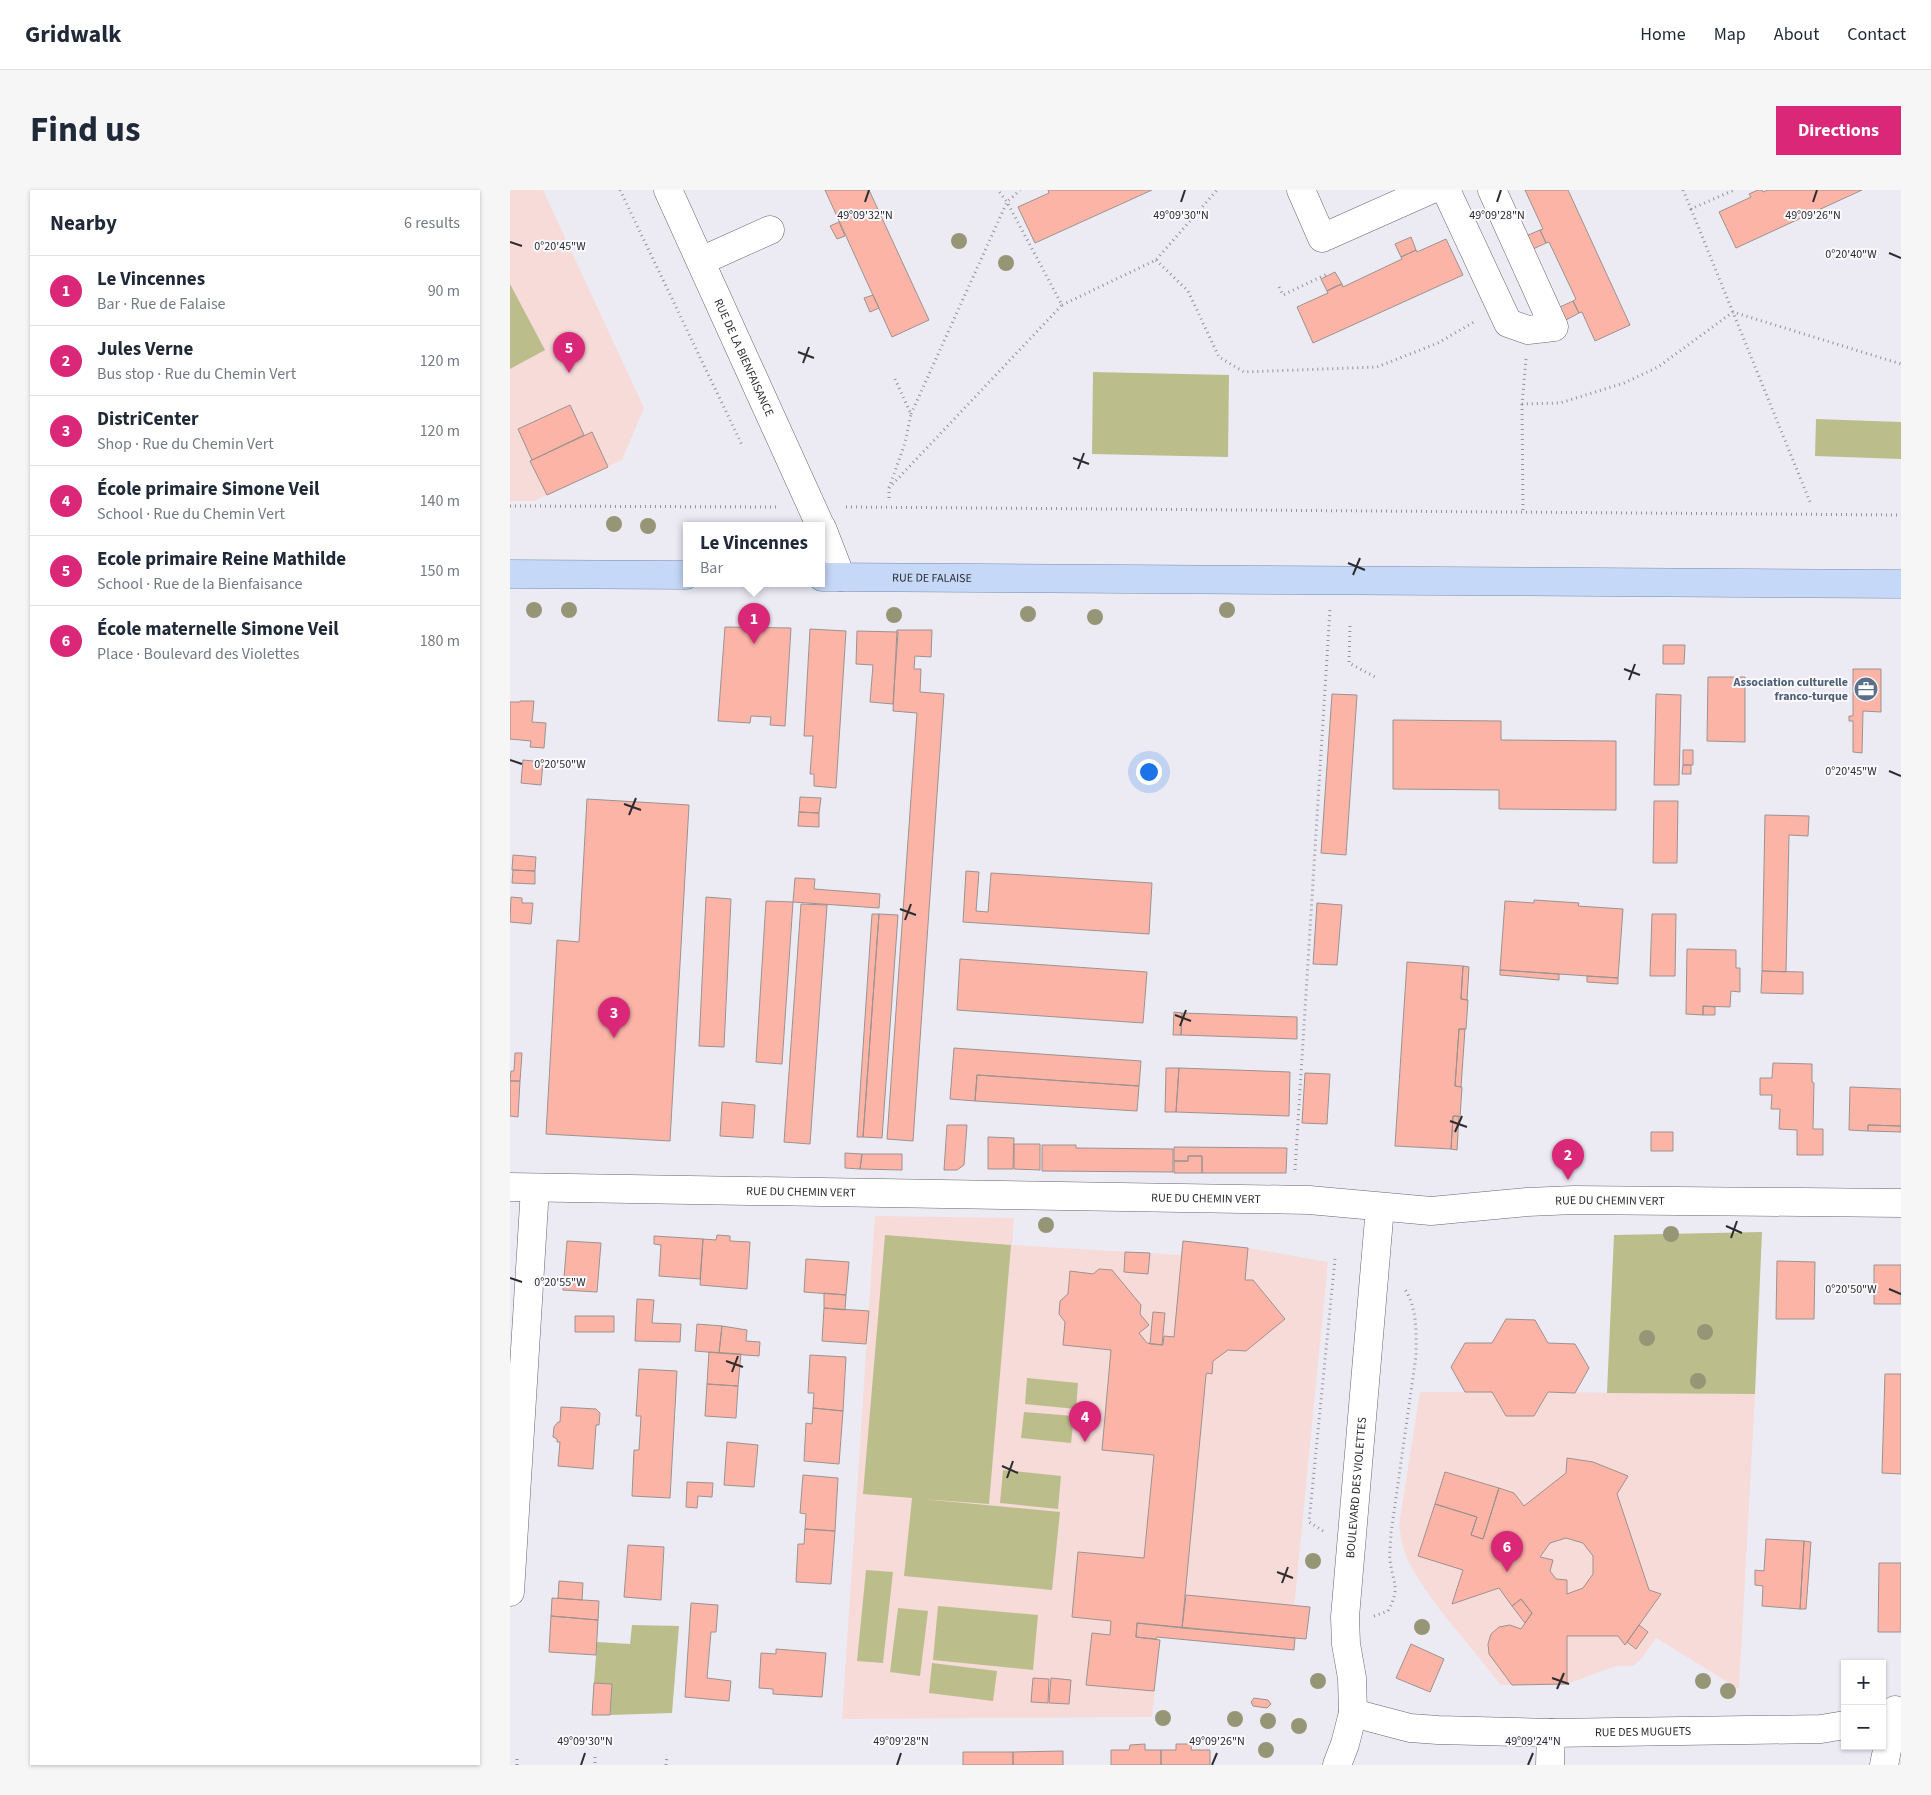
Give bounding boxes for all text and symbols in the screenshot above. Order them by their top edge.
text: Gridwalk [25,17,121,52]
text: Home [1640,22,1686,47]
text: Map [1714,22,1746,47]
text: About [1774,22,1819,47]
text: Contact [1847,22,1906,47]
text: Find us [30,105,140,155]
button: Directions [1776,106,1901,155]
text: 49°09'32"N [837,207,893,224]
text: 49°09'30"N [1153,207,1209,224]
text: 49°09'28"N [1469,207,1525,224]
text: 49°09'26"N [1785,207,1841,224]
text: Nearby [50,208,117,238]
text: 6 results [404,212,460,234]
text: 0°20'45"W [534,238,586,255]
text: 0°20'40"W [1825,246,1877,263]
text: Le Vincennes [97,266,205,293]
text: 1 [62,280,70,302]
text: 90 m [428,280,460,302]
text: Bar · Rue de Falaise [97,293,226,315]
street label: RUE DE LA BIENFAISANCE [709,296,778,419]
pin: 5 [553,332,585,373]
text: Jules Verne [97,336,193,363]
text: 2 [62,350,70,372]
text: 120 m [420,350,460,372]
text: Bus stop · Rue du Chemin Vert [97,363,296,385]
text: DistriCenter [97,406,199,433]
text: 3 [62,420,70,442]
text: 120 m [420,420,460,442]
text: Shop · Rue du Chemin Vert [97,433,274,455]
text: École primaire Simone Veil [97,476,319,503]
text: 4 [62,490,70,512]
text: 140 m [420,490,460,512]
text: School · Rue du Chemin Vert [97,503,285,525]
popup [683,522,825,587]
text: Le Vincennes [700,530,808,557]
text: Ecole primaire Reine Mathilde [97,546,346,573]
text: Bar [700,557,723,579]
text: 5 [62,560,70,582]
text: 150 m [420,560,460,582]
street label: RUE DE FALAISE [892,569,972,587]
text: School · Rue de la Bienfaisance [97,573,302,595]
pin: 1 [738,603,770,644]
text: École maternelle Simone Veil [97,616,339,643]
text: 6 [62,630,70,652]
text: 180 m [420,630,460,652]
text: Place · Boulevard des Violettes [97,643,299,665]
place label: Association culturelle franco-turque [1733,674,1848,705]
office icon: Association culturelle franco-turque [1853,676,1879,702]
text: 0°20'50"W [534,756,586,773]
your location [1136,759,1162,785]
text: 0°20'45"W [1825,763,1877,780]
pin: 3 [598,997,630,1038]
pin: 2 [1552,1139,1584,1180]
street label: RUE DU CHEMIN VERT [746,1183,856,1202]
street label: RUE DU CHEMIN VERT [1151,1189,1261,1208]
street label: RUE DU CHEMIN VERT [1555,1192,1665,1210]
text: 0°20'55"W [534,1274,586,1291]
text: 0°20'50"W [1825,1281,1877,1298]
pin: 4 [1069,1401,1101,1442]
street label: BOULEVARD DES VIOLETTES [1342,1416,1371,1559]
pin: 6 [1491,1531,1523,1572]
map controls [1841,1660,1886,1750]
button: + [1841,1660,1886,1705]
button: − [1841,1705,1886,1750]
street label: RUE DES MUGUETS [1595,1723,1691,1741]
text: 49°09'30"N [557,1733,613,1750]
text: 49°09'28"N [873,1733,929,1750]
text: 49°09'26"N [1189,1733,1245,1750]
text: 49°09'24"N [1505,1733,1561,1750]

